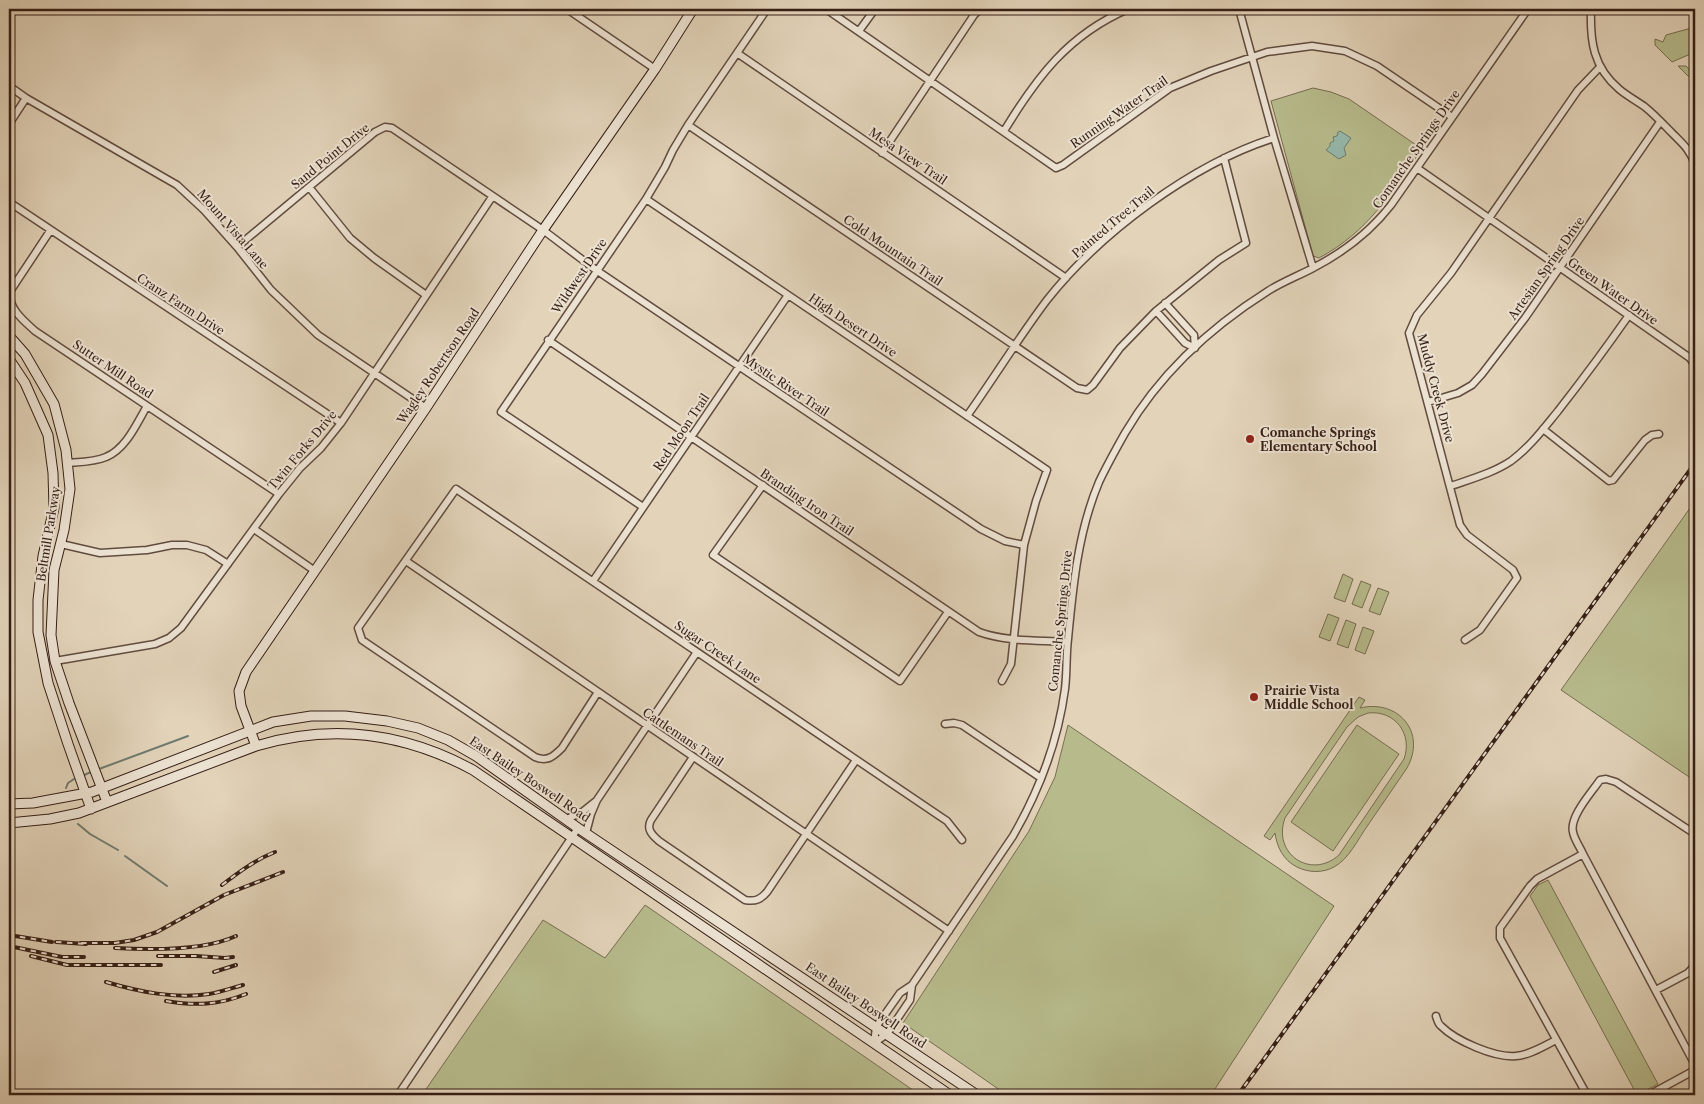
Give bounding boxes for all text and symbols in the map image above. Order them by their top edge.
street label: Running Water Trail [1067,73,1171,151]
street label: Comanche Springs Drive [1369,86,1463,211]
street label: Sand Point Drive [288,120,372,192]
street label: Mesa View Trail [866,124,950,188]
street label: Painted Tree Trail [1069,183,1157,261]
street label: Mount Vista Lane [194,186,272,272]
street label: Cold Mountain Trail [841,211,946,289]
street label: Artesian Spring Drive [1504,213,1587,323]
street label: Wildwest Drive [548,235,610,317]
street label: Green Water Drive [1565,254,1661,328]
street label: Cranz Farm Drive [134,270,228,338]
street label: High Desert Drive [806,290,900,360]
street label: Wagley Robertson Road [393,305,483,428]
street label: Muddy Creek Drive [1414,332,1458,444]
street label: Sutter Mill Road [70,337,157,402]
street label: Mystic River Trail [740,351,832,420]
street label: Red Moon Trail [650,390,713,473]
street label: Twin Forks Drive [264,407,340,493]
place label: Comanche Springs Elementary School [1260,425,1377,454]
marker: Comanche Springs Elementary School [1244,433,1256,445]
street label: Branding Iron Trail [758,465,857,539]
street label: Beltmill Parkway [33,485,63,583]
street label: Comanche Springs Drive [1045,549,1075,692]
street label: Sugar Creek Lane [672,618,764,687]
place label: Prairie Vista Middle School [1264,683,1353,712]
marker: Prairie Vista Middle School [1248,691,1260,703]
street label: Cattlemans Trail [640,704,727,770]
street label: East Bailey Boswell Road [467,733,594,825]
street label: East Bailey Boswell Road [803,959,930,1051]

